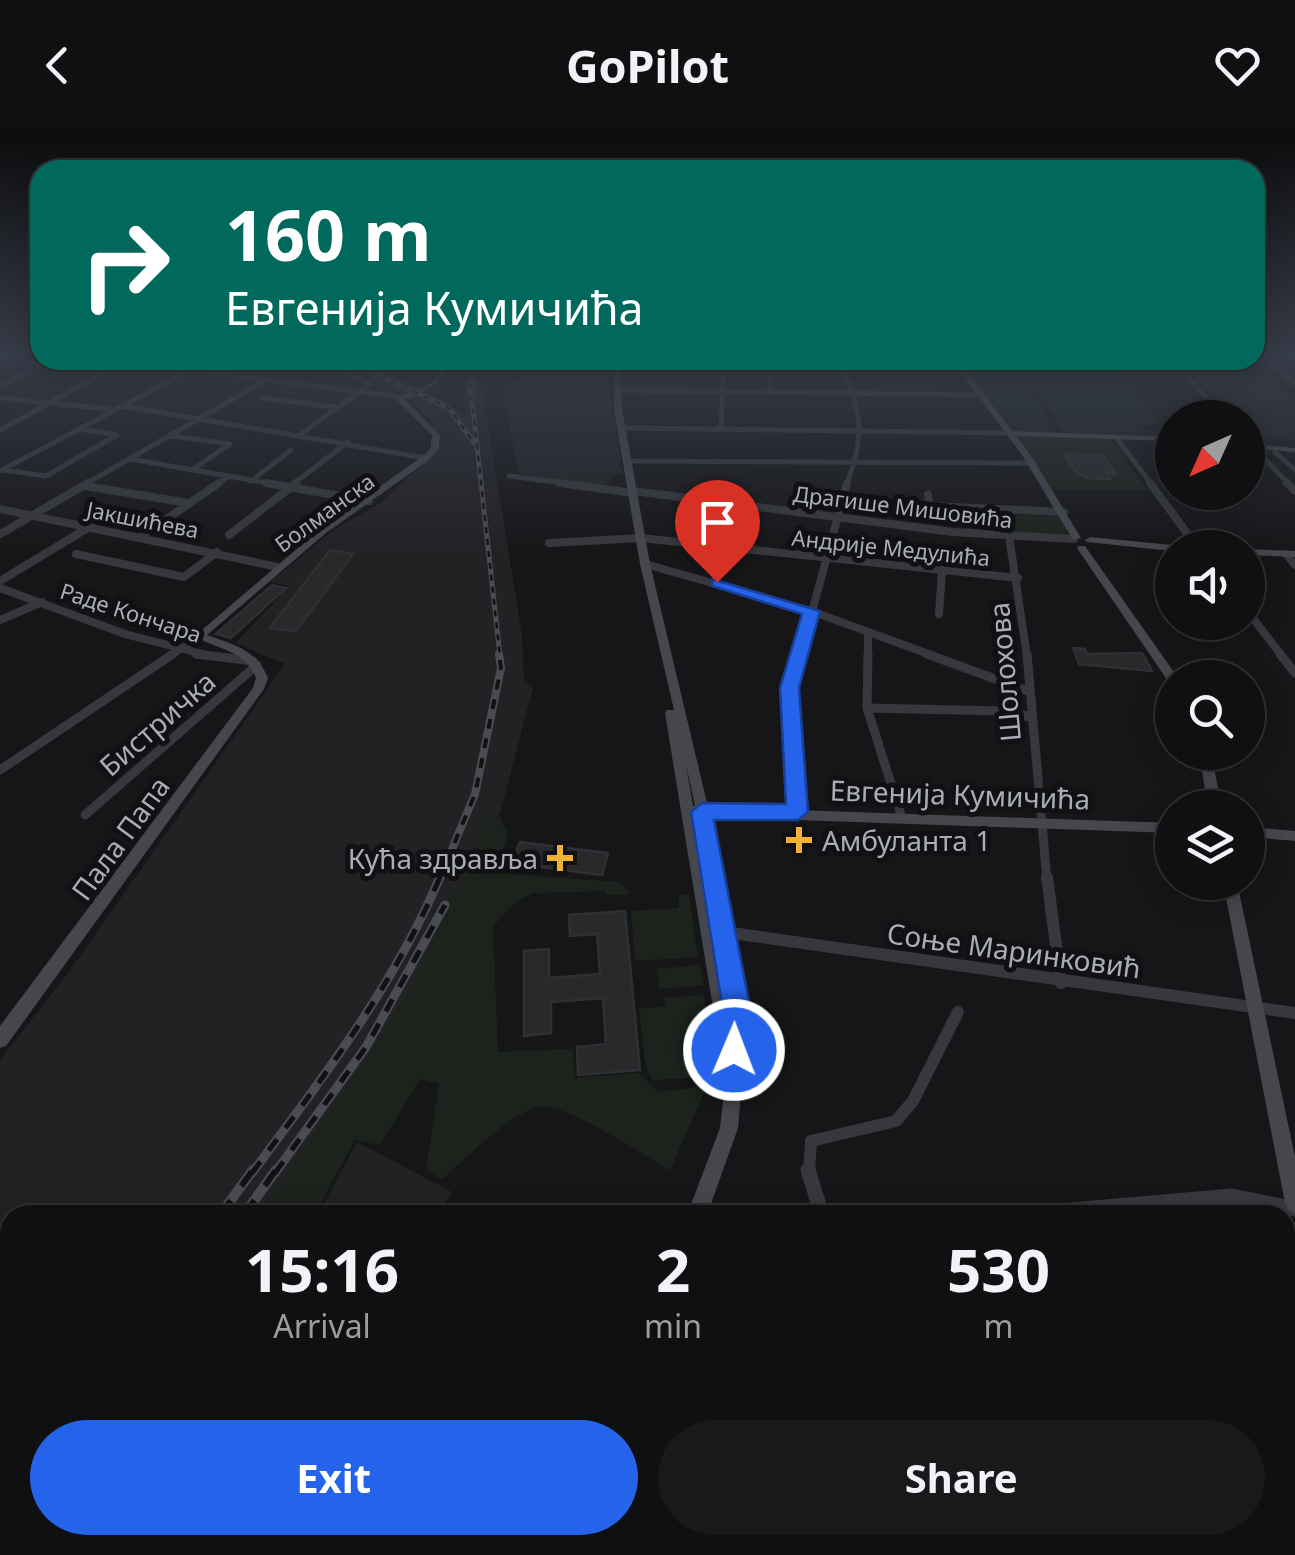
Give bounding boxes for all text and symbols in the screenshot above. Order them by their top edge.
text: GoPilot [566,35,729,96]
icon: back [30,38,85,93]
icon: heart [1210,38,1265,93]
text: 160 m [225,186,432,282]
icon: right [60,200,190,330]
text: Евгенија Кумичића [225,277,644,338]
north arrow [1155,400,1265,510]
map controls [1155,400,1265,900]
street label: Болманска [268,466,380,558]
street label: Драгише Мишовића [792,478,1014,534]
pin [675,480,760,583]
street label: Јакшићева [82,493,202,545]
icon: arrive [690,495,745,550]
street label: Андрије Медулића [790,522,992,572]
button: sound [1155,530,1265,640]
street label: Раде Кончара [57,575,205,649]
street label: Шолохова [979,601,1029,743]
button: search [1155,660,1265,770]
street label: Бистричка [91,662,223,784]
street label: Пала Папа [62,769,178,907]
street label: Евгенија Кумичића [829,770,1091,818]
button: layers [1155,790,1265,900]
place label: Амбуланта 1 [822,821,991,859]
marker: Амбуланта 1 [786,827,812,853]
place label: Кућа здравља [348,839,538,877]
marker: Кућа здравља [547,845,573,871]
street label: Соње Маринковић [885,913,1143,987]
position arrow [682,998,786,1102]
text: 15:16 [245,1228,399,1310]
text: 2 [656,1228,690,1310]
text: 530 [947,1228,1050,1310]
text: Arrival [273,1304,371,1347]
text: min [644,1304,702,1347]
text: m [984,1304,1013,1347]
button: Exit [30,1420,638,1535]
button: Share [658,1420,1265,1535]

